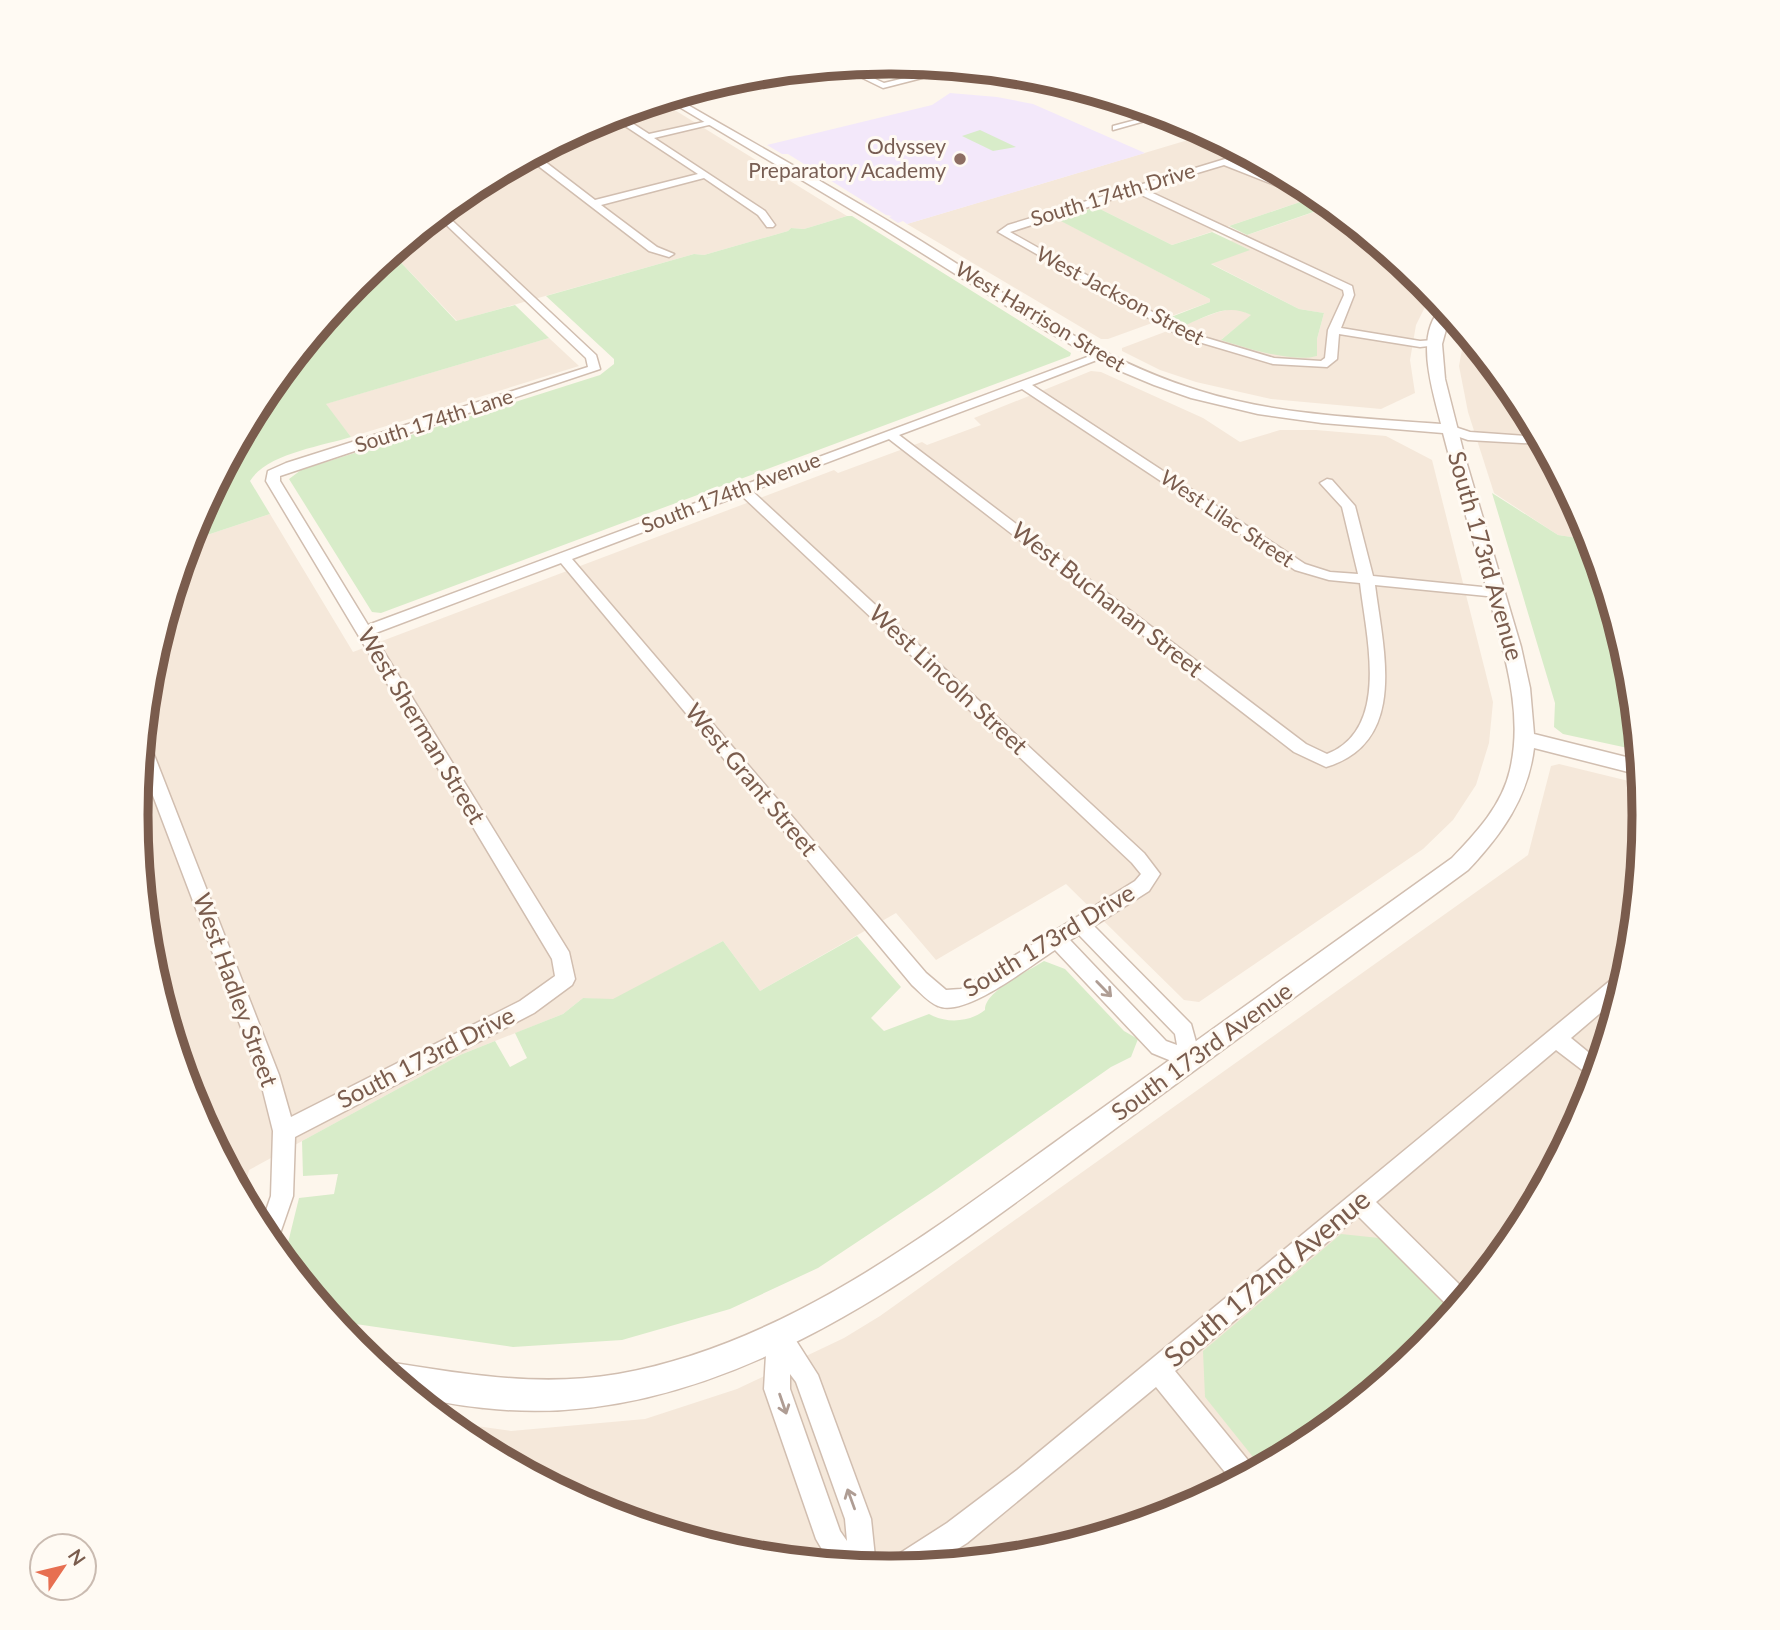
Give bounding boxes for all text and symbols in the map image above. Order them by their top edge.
place label: Odyssey Preparatory Academy [748,133,946,182]
marker: Odyssey Preparatory Academy [952,151,968,167]
street label: South 174th Drive [1027,157,1198,230]
street label: West Jackson Street [1033,240,1209,350]
street label: West Harrison Street [951,255,1131,377]
street label: South 174th Lane [351,382,516,457]
street label: South 174th Avenue [638,446,823,537]
street label: South 173rd Avenue [1443,448,1530,664]
street label: West Lilac Street [1156,464,1300,572]
street label: West Buchanan Street [1006,515,1210,683]
street label: West Lincoln Street [864,598,1035,760]
street label: West Sherman Street [352,622,492,829]
street label: West Grant Street [680,697,825,862]
street label: South 173rd Drive [957,877,1139,1002]
street label: West Hadley Street [188,889,285,1091]
street label: South 173rd Avenue [1105,975,1297,1126]
one-way arrow [1095,980,1112,997]
street label: South 173rd Drive [332,1000,519,1114]
street label: South 172nd Avenue [1156,1181,1376,1373]
one-way arrow [778,1393,790,1415]
one-way arrow [844,1489,856,1511]
north arrow [28,1532,98,1602]
text: N [64,1544,91,1570]

